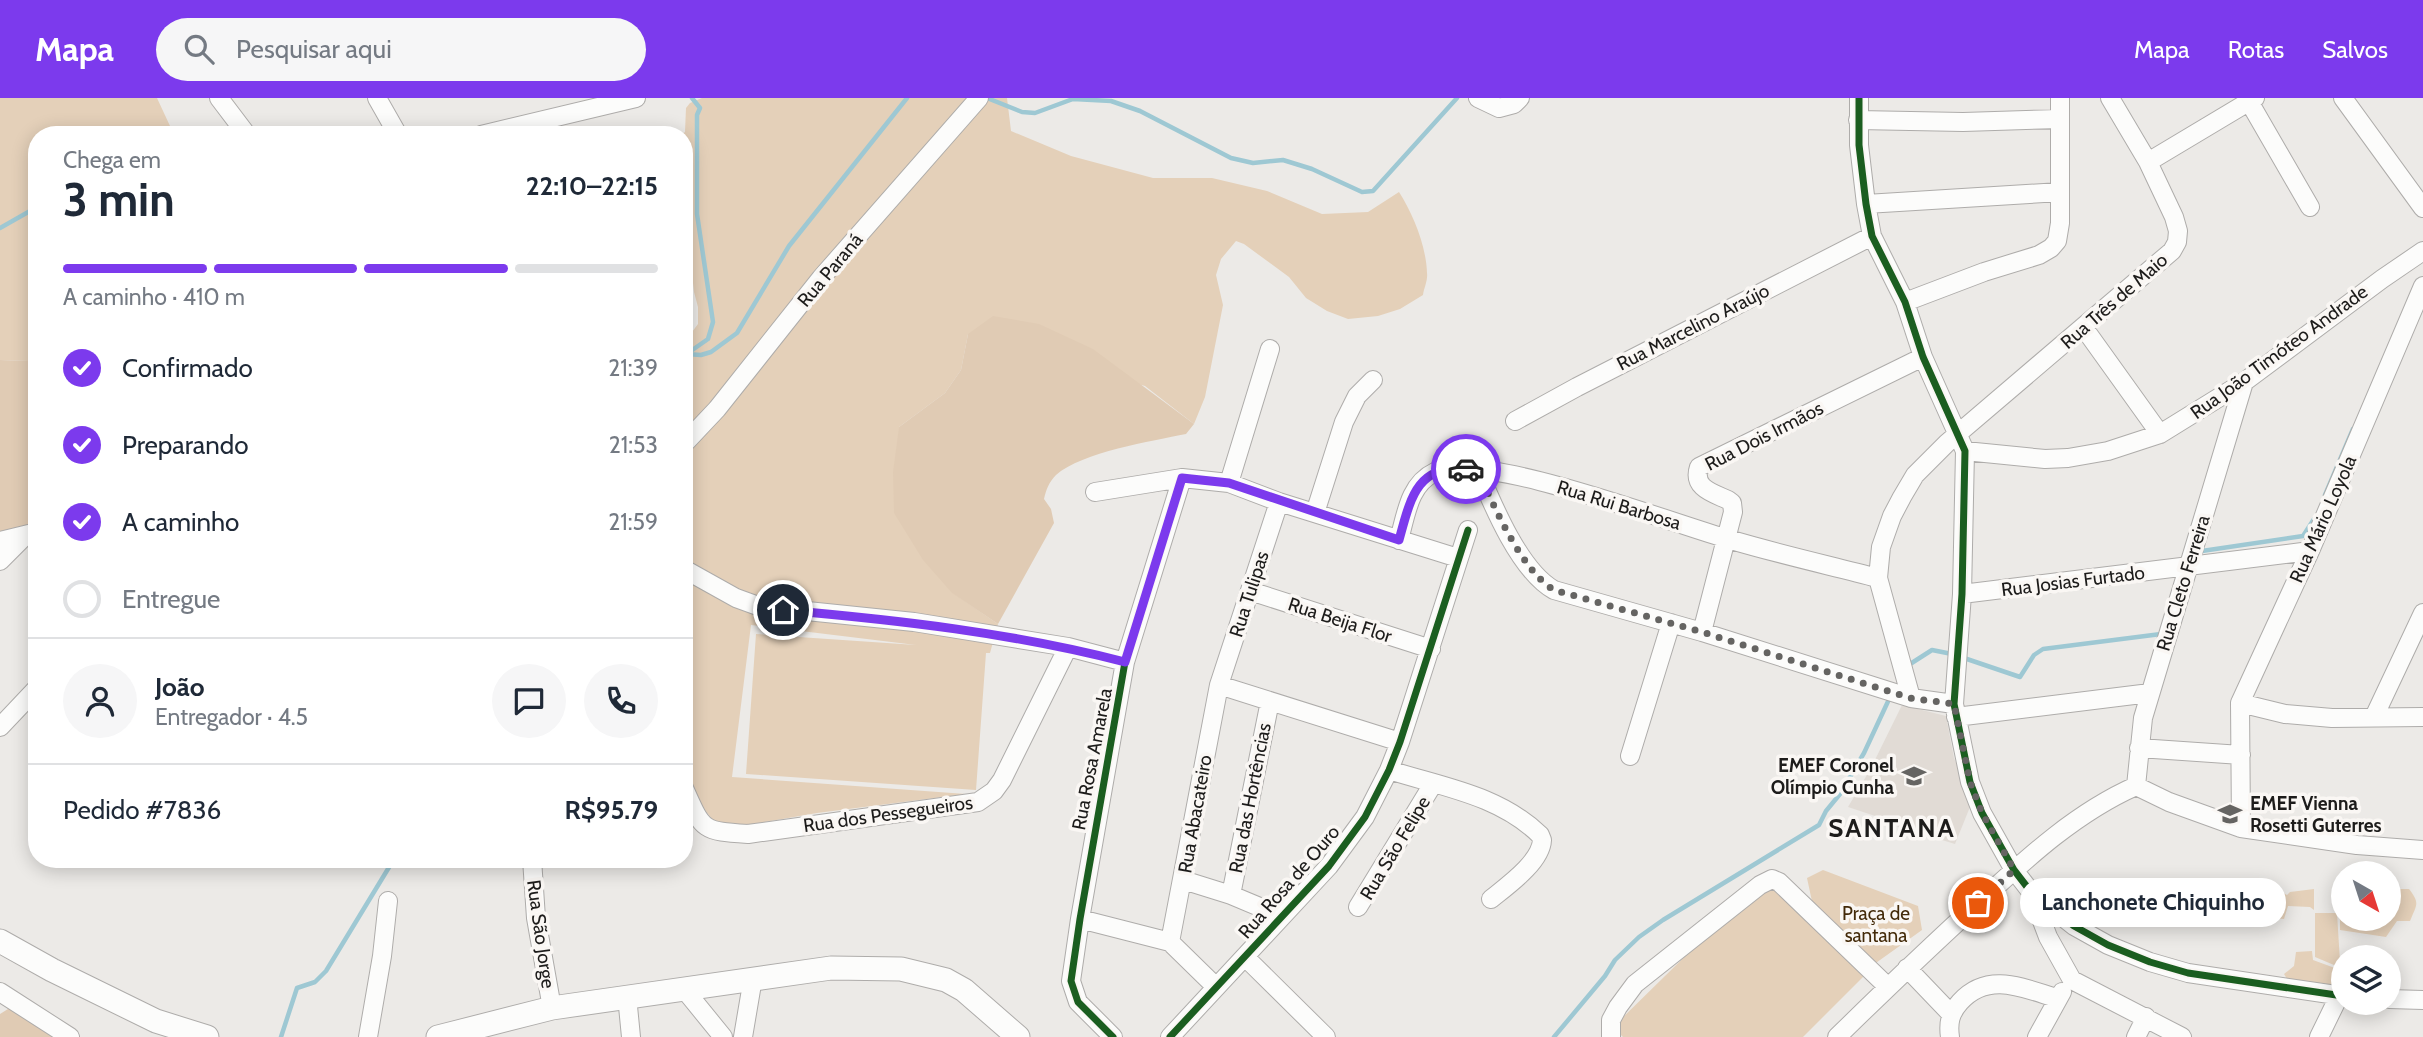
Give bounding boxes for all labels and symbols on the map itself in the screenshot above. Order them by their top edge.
street label: Rua Paraná [793,229,867,311]
street label: Rua Três de Maio [2056,248,2172,354]
street label: Rua Marcelino Araújo [1613,279,1773,375]
street label: Rua João Timóteo Andrade [2186,280,2372,424]
street label: Rua Dois Irmãos [1701,396,1827,476]
courier [1431,434,1501,504]
street label: Rua Mário Loyola [2285,452,2361,586]
street label: Rua Rui Barbosa [1554,475,1684,535]
street label: Rua Cleto Ferreira [2151,512,2215,654]
street label: Rua Tulipas [1224,548,1274,640]
street label: Rua Josias Furtado [2000,561,2146,601]
pin [753,580,813,640]
street label: Rua Beija Flor [1285,592,1395,648]
street label: Rua Rosa Amarela [1067,686,1117,832]
street label: Rua das Hortências [1224,721,1276,875]
street label: Rua Abacateiro [1173,753,1217,875]
place label: EMEF Coronel Olímpio Cunha [1771,754,1895,799]
school or university icon: EMEF Coronel Olímpio Cunha [1900,762,1928,790]
street label: Rua dos Pessegueiros [802,791,974,837]
street label: Rua São Felipe [1355,792,1435,904]
place label: EMEF Vienna Rosetti Guterres [2250,792,2382,837]
school or university icon: EMEF Vienna Rosetti Guterres [2216,800,2244,828]
district label: SANTANA [1828,812,1956,844]
street label: Rua Rosa de Ouro [1234,821,1344,943]
north arrow [2331,861,2401,931]
pin [1948,873,2008,933]
street label: Rua São Jorge [522,878,560,990]
callout: Lanchonete Chiquinho [2020,878,2286,928]
park label: Praça de santana [1842,902,1910,947]

